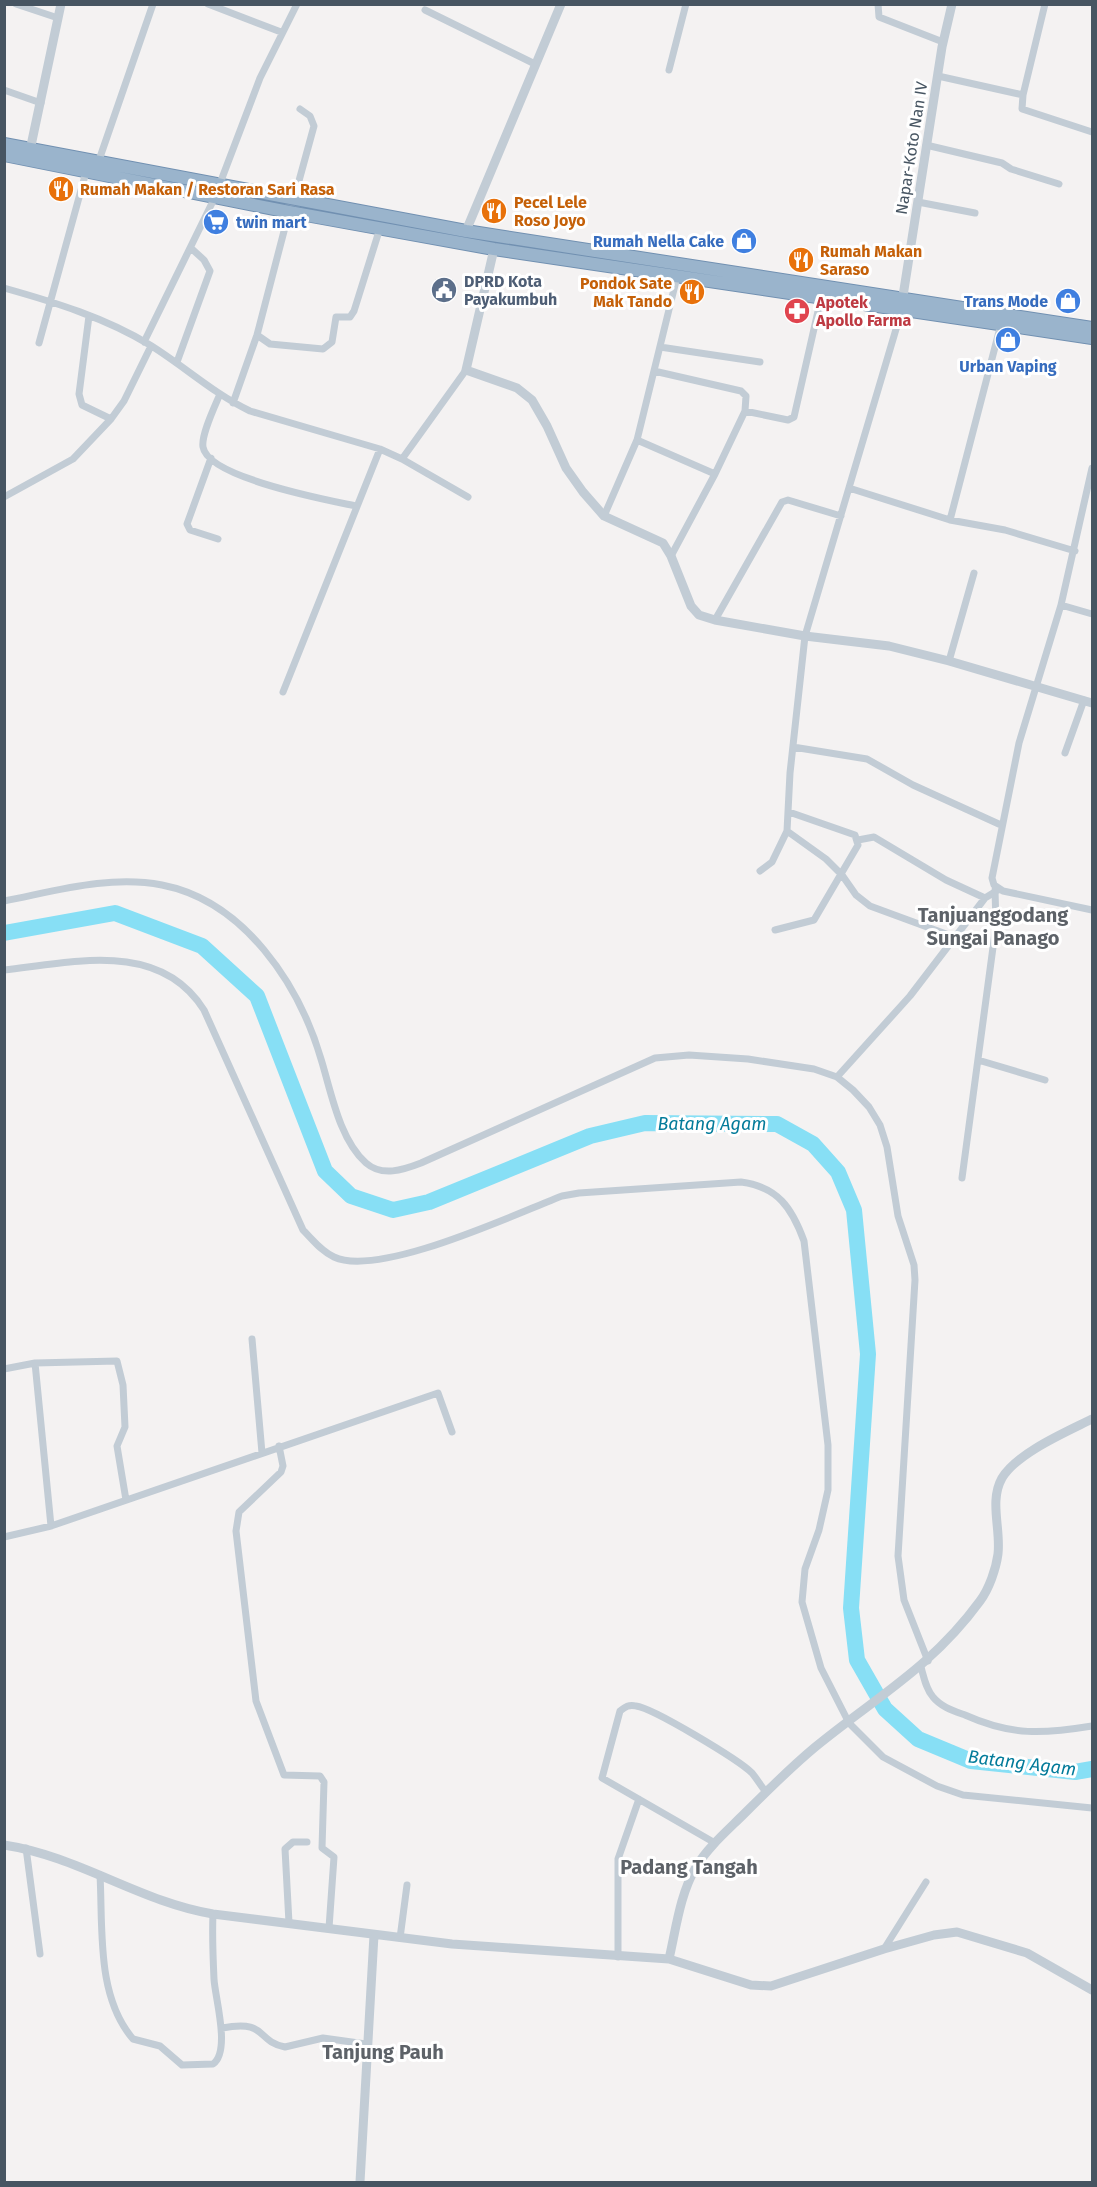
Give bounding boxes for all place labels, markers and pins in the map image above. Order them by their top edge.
restaurant icon: Rumah Makan / Restoran Sari Rasa [46,174,76,204]
place label: Rumah Makan / Restoran Sari Rasa [80,180,335,199]
place label: Pecel Lele Roso Joyo [514,193,587,230]
restaurant icon: Pecel Lele Roso Joyo [479,196,509,226]
supermarket icon: twin mart [201,207,231,237]
place label: twin mart [236,213,307,232]
shop icon: Rumah Nella Cake [729,226,759,256]
place label: Rumah Nella Cake [593,232,724,251]
place label: Rumah Makan Saraso [820,242,922,279]
restaurant icon: Rumah Makan Saraso [786,245,816,275]
place label: DPRD Kota Payakumbuh [464,272,557,309]
place label: Pondok Sate Mak Tando [580,274,672,311]
public building icon: DPRD Kota Payakumbuh [429,275,459,305]
restaurant icon: Pondok Sate Mak Tando [677,277,707,307]
shop icon: Trans Mode [1053,286,1083,316]
place label: Trans Mode [964,292,1048,311]
place label: Apotek Apollo Farma [815,293,911,330]
pharmacy icon: Apotek Apollo Farma [782,296,812,326]
shop icon: Urban Vaping [993,325,1023,355]
place label: Urban Vaping [959,357,1057,376]

